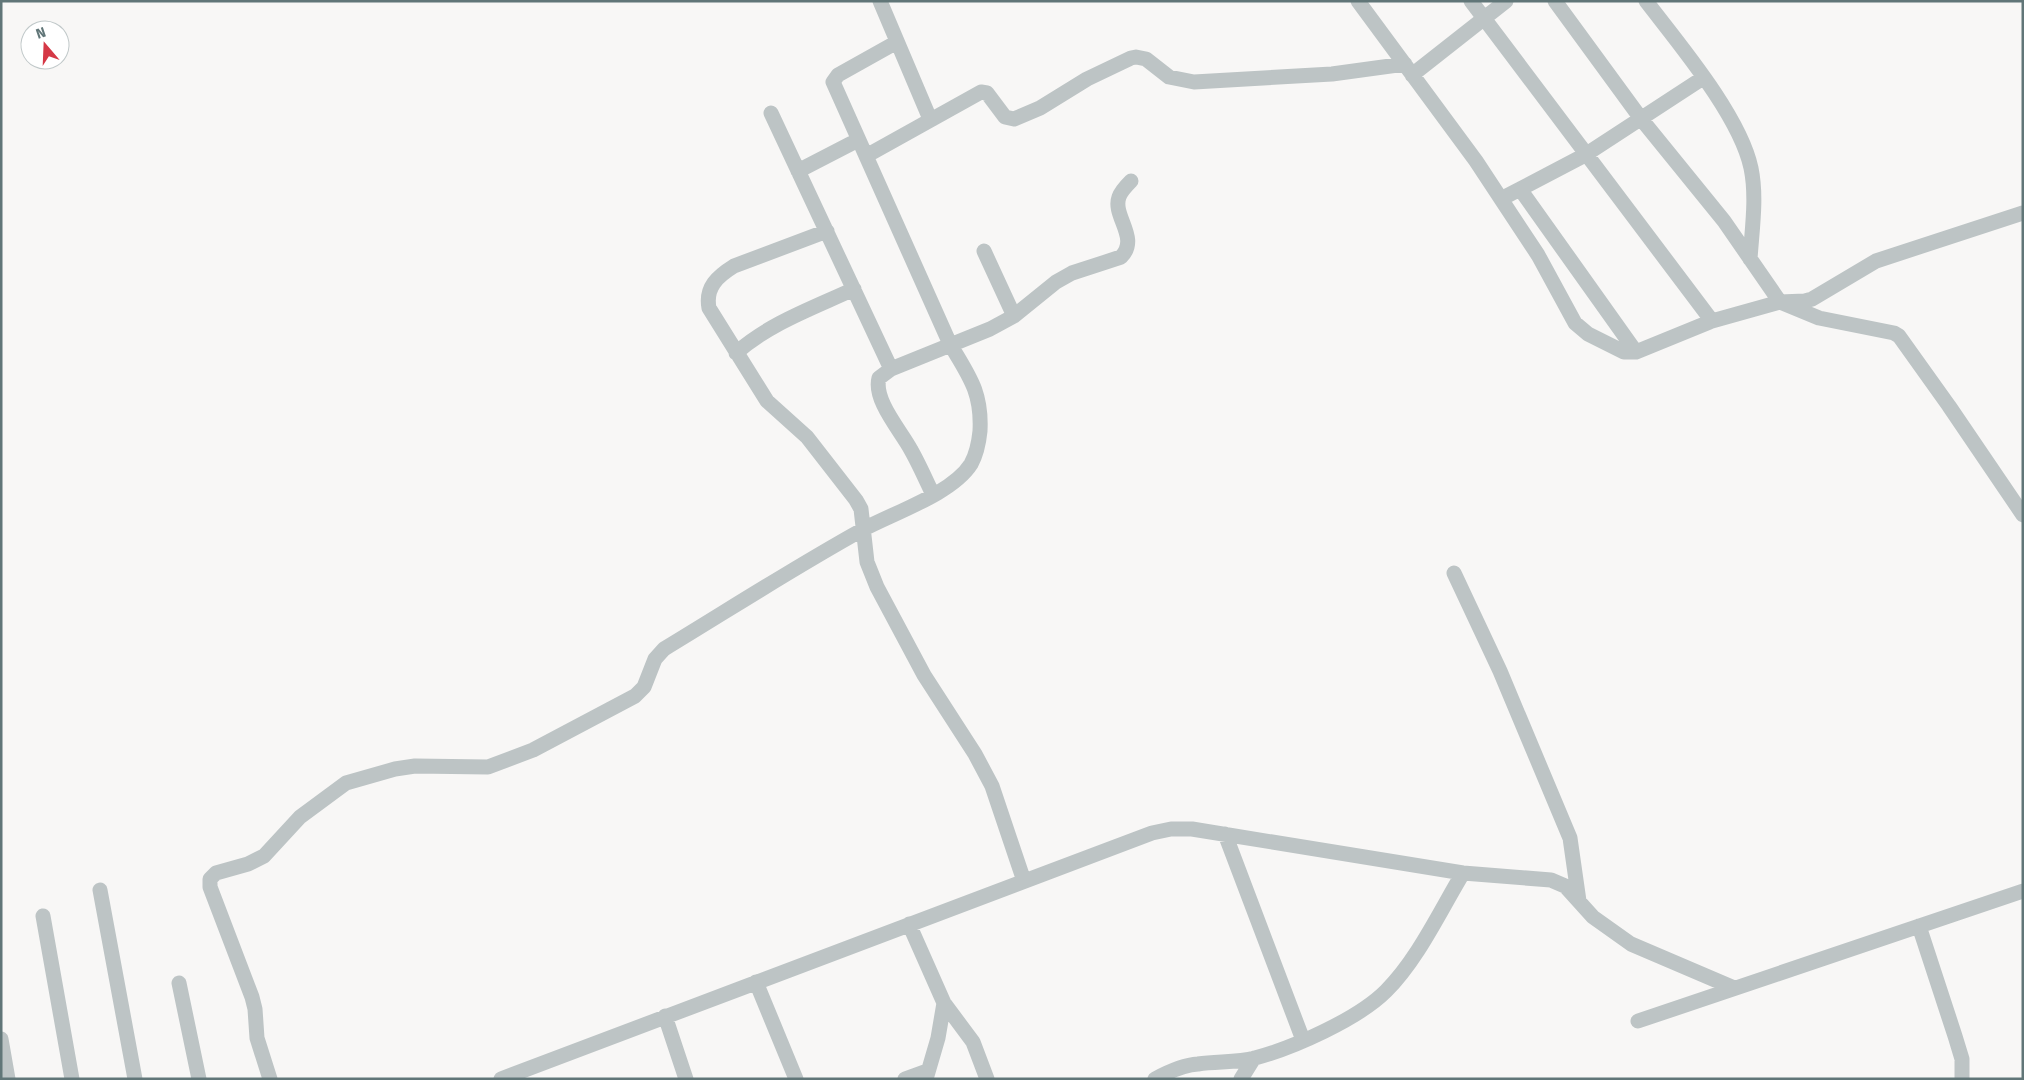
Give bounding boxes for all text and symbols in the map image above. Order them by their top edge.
north arrow [20,20,70,70]
text: N [34,24,48,43]

